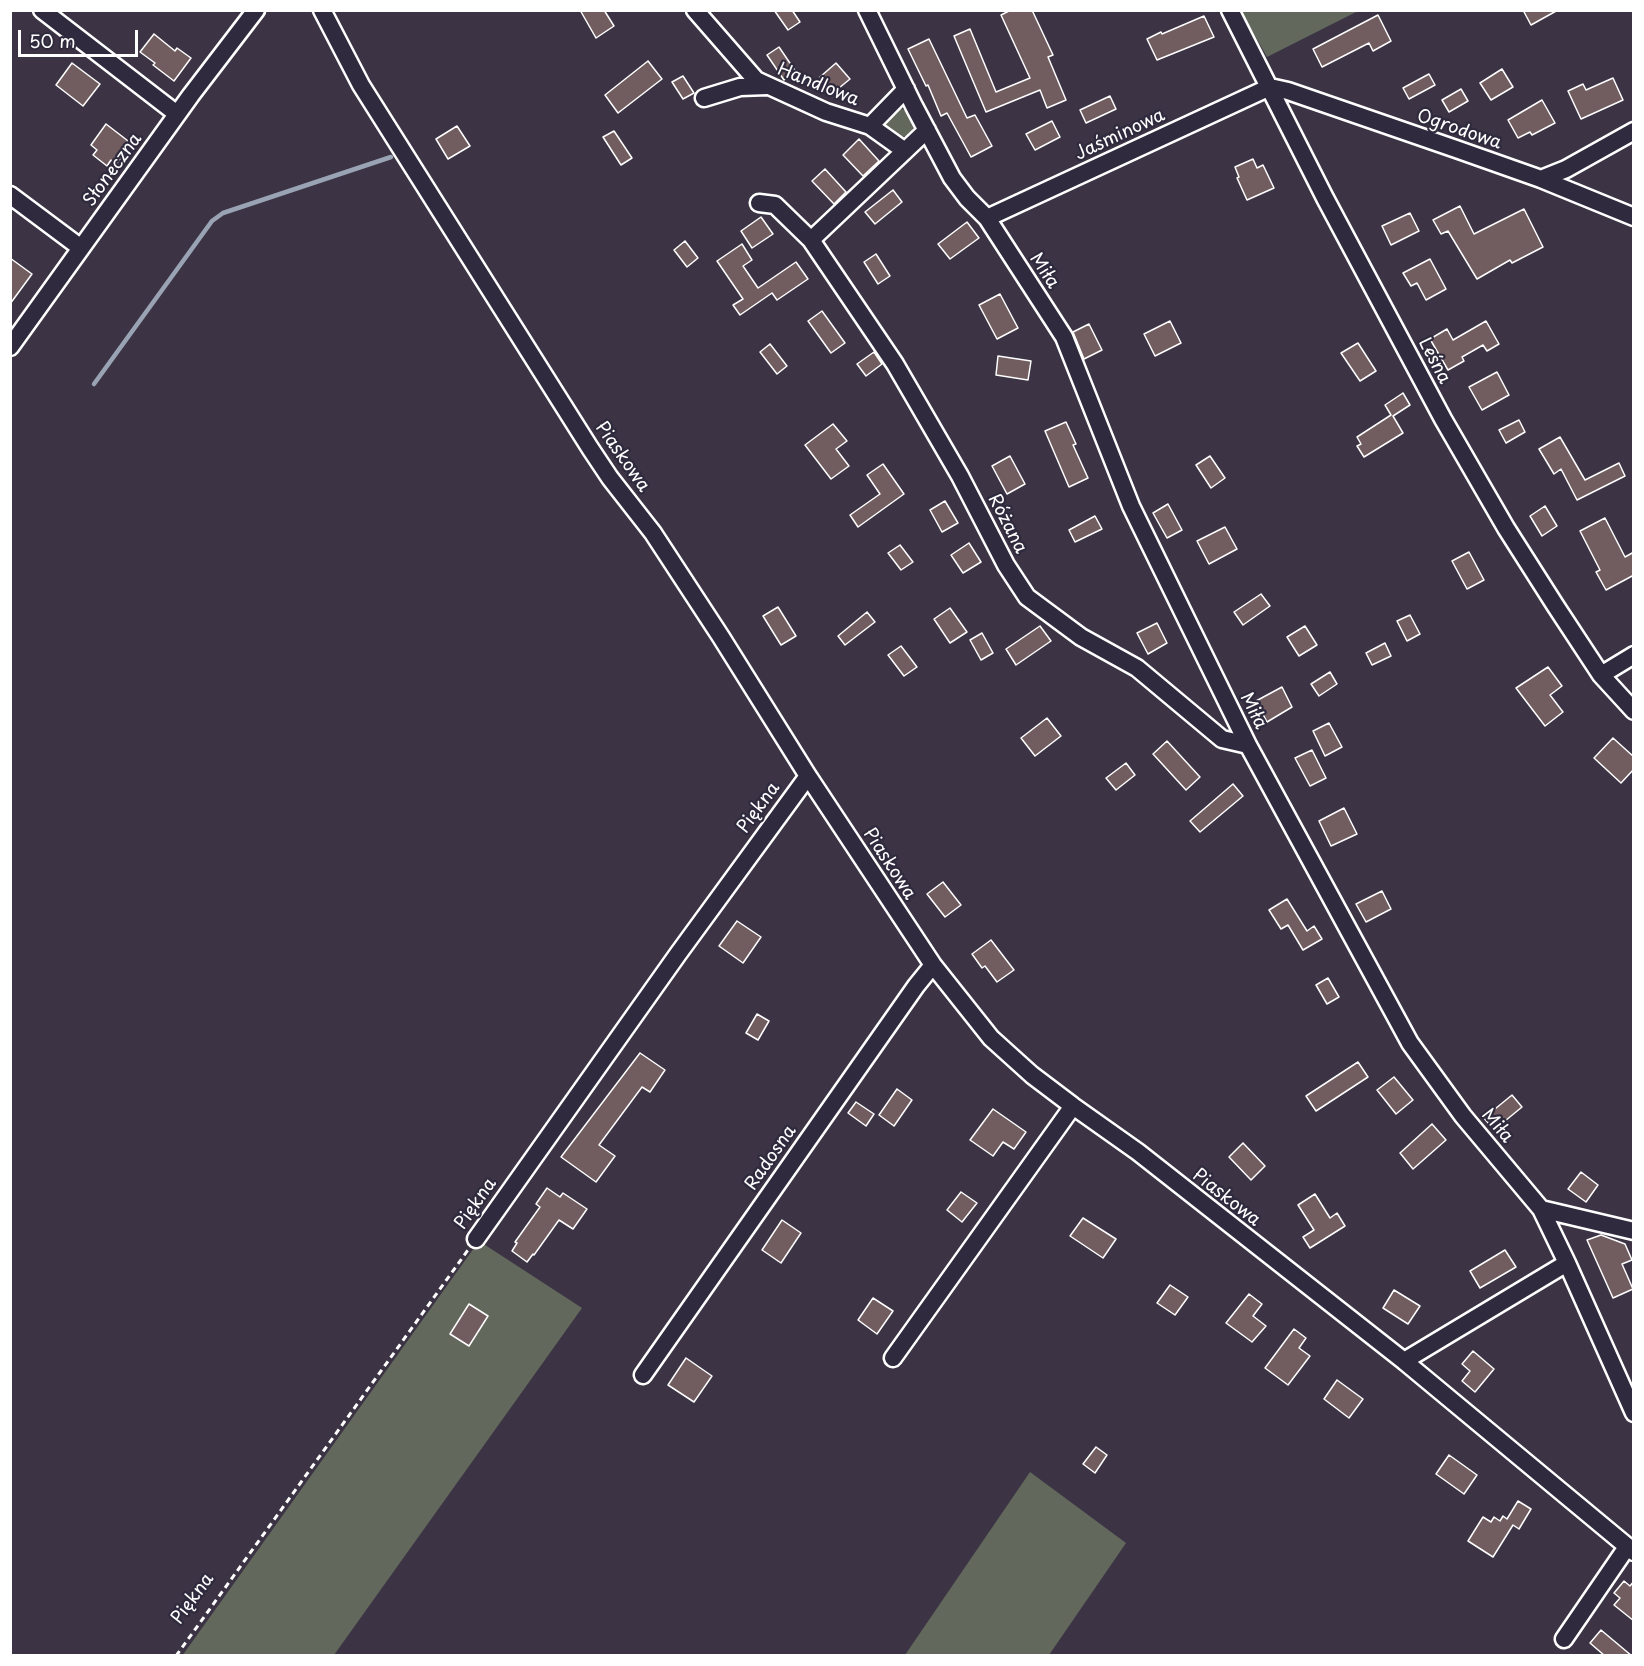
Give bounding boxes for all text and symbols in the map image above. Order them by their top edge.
scale bar [21,18,141,56]
text: 50 m [29,27,76,54]
street label: Handlowa [774,59,862,111]
street label: Jaśminowa [1072,105,1168,165]
street label: Ogrodowa [1414,105,1504,155]
street label: Słoneczna [79,129,147,211]
street label: Miła [1025,249,1063,293]
street label: Leśna [1413,334,1455,388]
street label: Piaskowa [590,418,654,496]
street label: Różana [983,491,1031,557]
street label: Miła [1235,689,1271,733]
street label: Piękna [733,778,785,838]
street label: Piaskowa [858,824,920,904]
street label: Miła [1477,1105,1517,1147]
street label: Radosna [741,1121,801,1195]
street label: Piaskowa [1188,1165,1264,1231]
street label: Piękna [451,1174,501,1234]
street label: Piękna [167,1569,219,1629]

